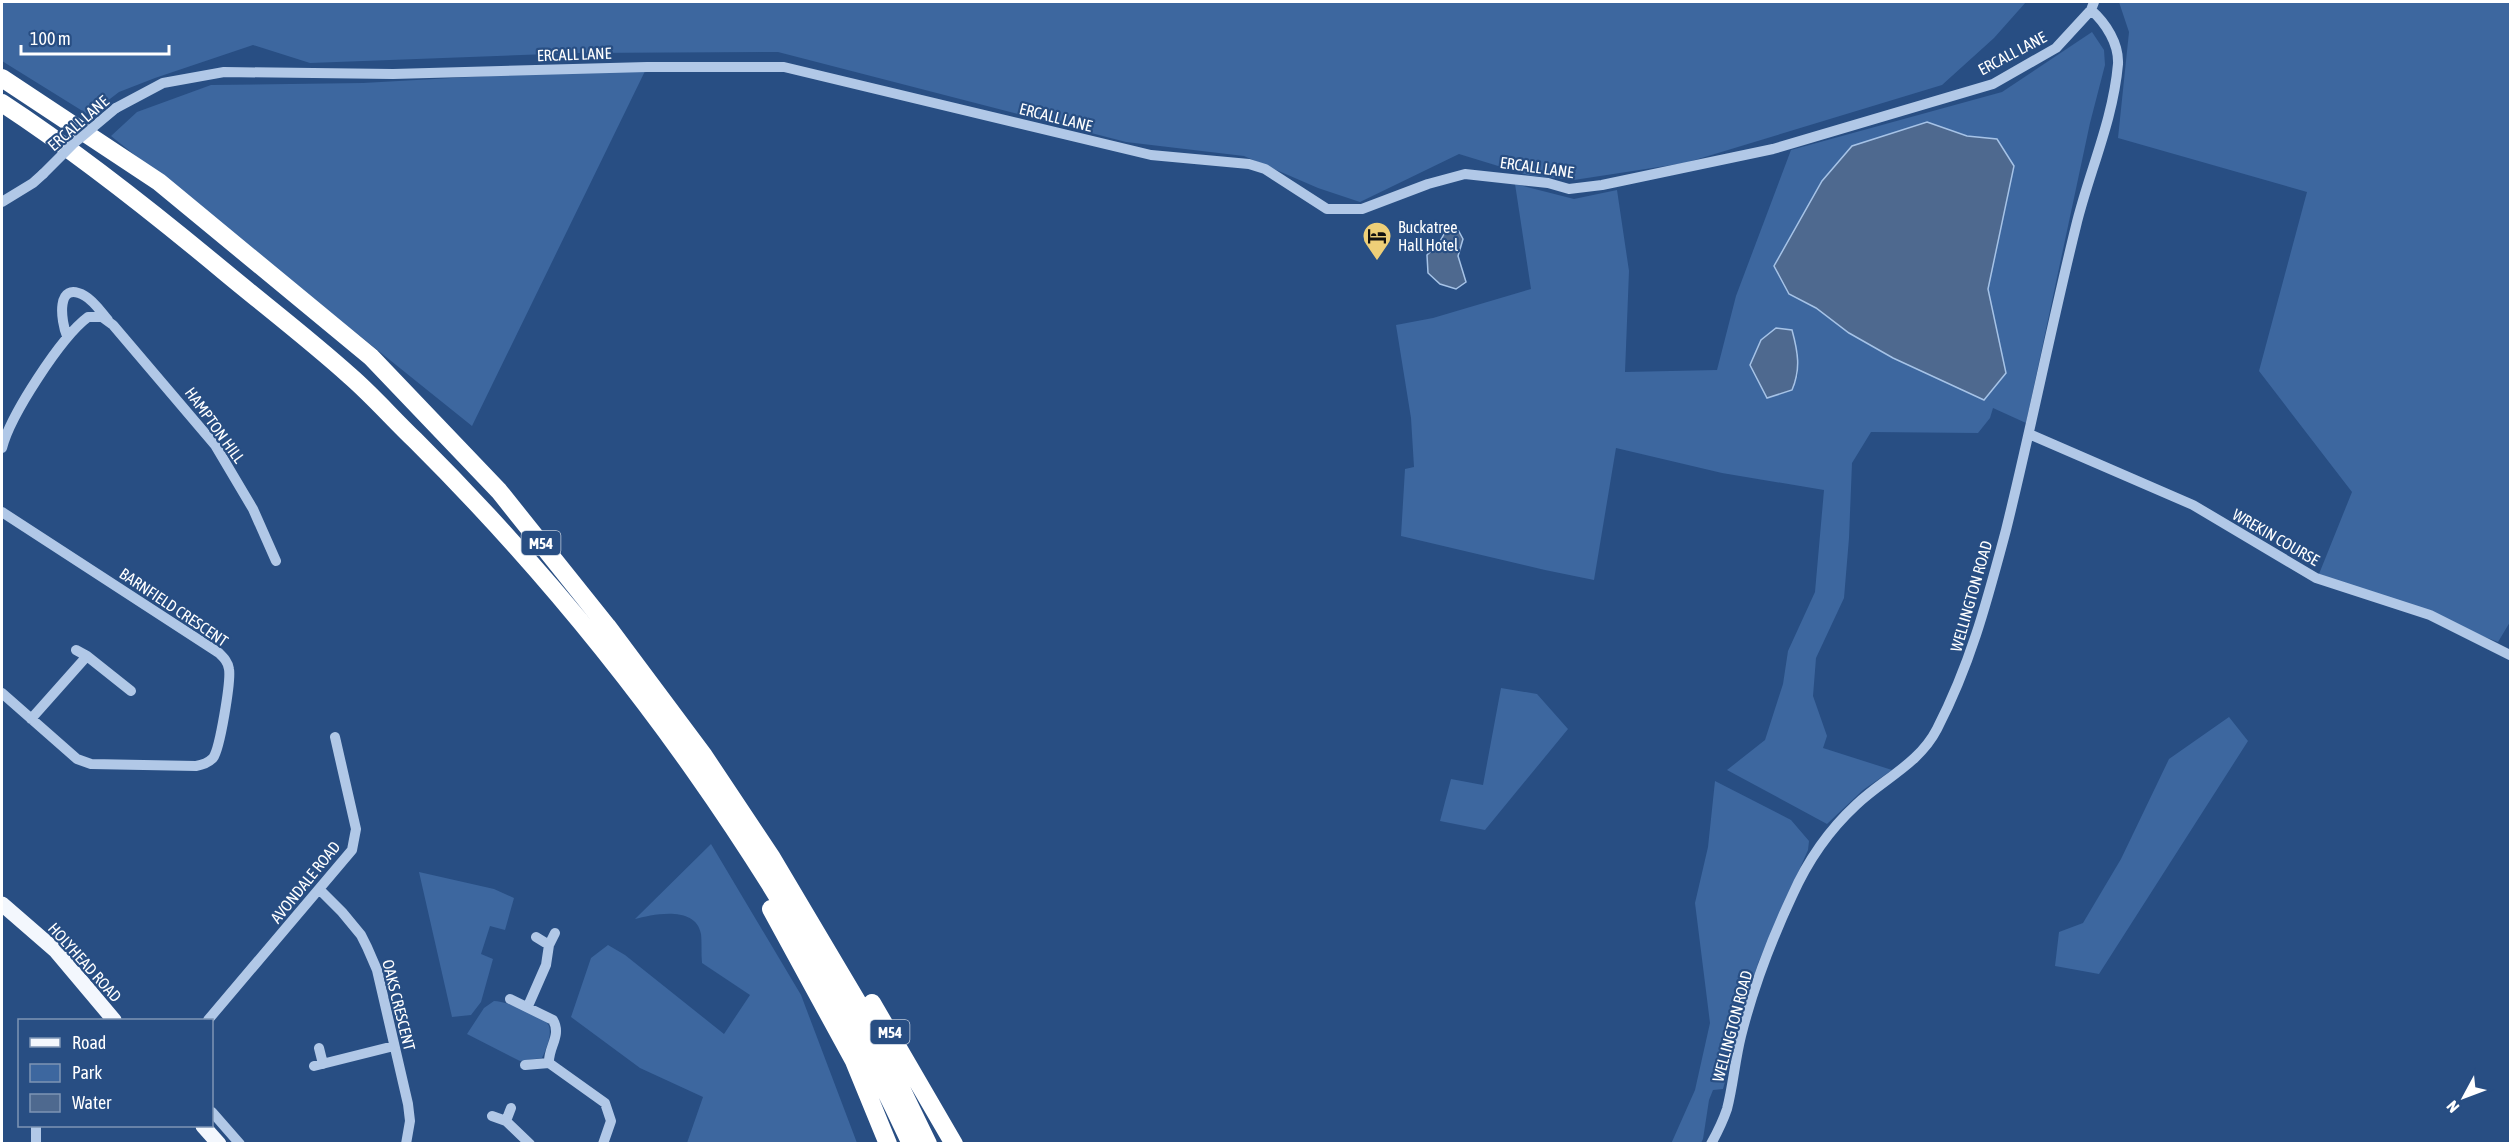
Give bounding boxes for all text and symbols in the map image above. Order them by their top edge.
scale bar [21,18,170,56]
street label: ERCALL LANE [1975,27,2049,78]
text: 100 m [30,28,71,49]
street label: ERCALL LANE [536,44,612,64]
street label: ERCALL LANE [44,92,112,154]
street label: ERCALL LANE [1018,99,1095,135]
street label: ERCALL LANE [1499,153,1575,181]
place label: Buckatree Hall Hotel [1398,218,1459,254]
hotel icon: Buckatree Hall Hotel [1361,220,1393,262]
street label: HAMPTON HILL [182,384,249,467]
street label: WREKIN COURSE [2229,505,2323,569]
road number: M54 [522,531,560,555]
street label: WELLINGTON ROAD [1947,538,1995,653]
street label: BARNFIELD CRESCENT [116,564,232,650]
street label: AVONDALE ROAD [267,837,343,927]
street label: HOLYHEAD ROAD [45,919,125,1005]
street label: OAKS CRESCENT [379,958,419,1052]
street label: WELLINGTON ROAD [1708,968,1756,1084]
legend [18,1019,213,1127]
road number: M54 [870,1020,910,1044]
text: Road [72,1032,106,1053]
text: Park [72,1062,102,1083]
north arrow [2434,1067,2494,1127]
text: Water [72,1092,112,1113]
text: N [2443,1097,2463,1116]

